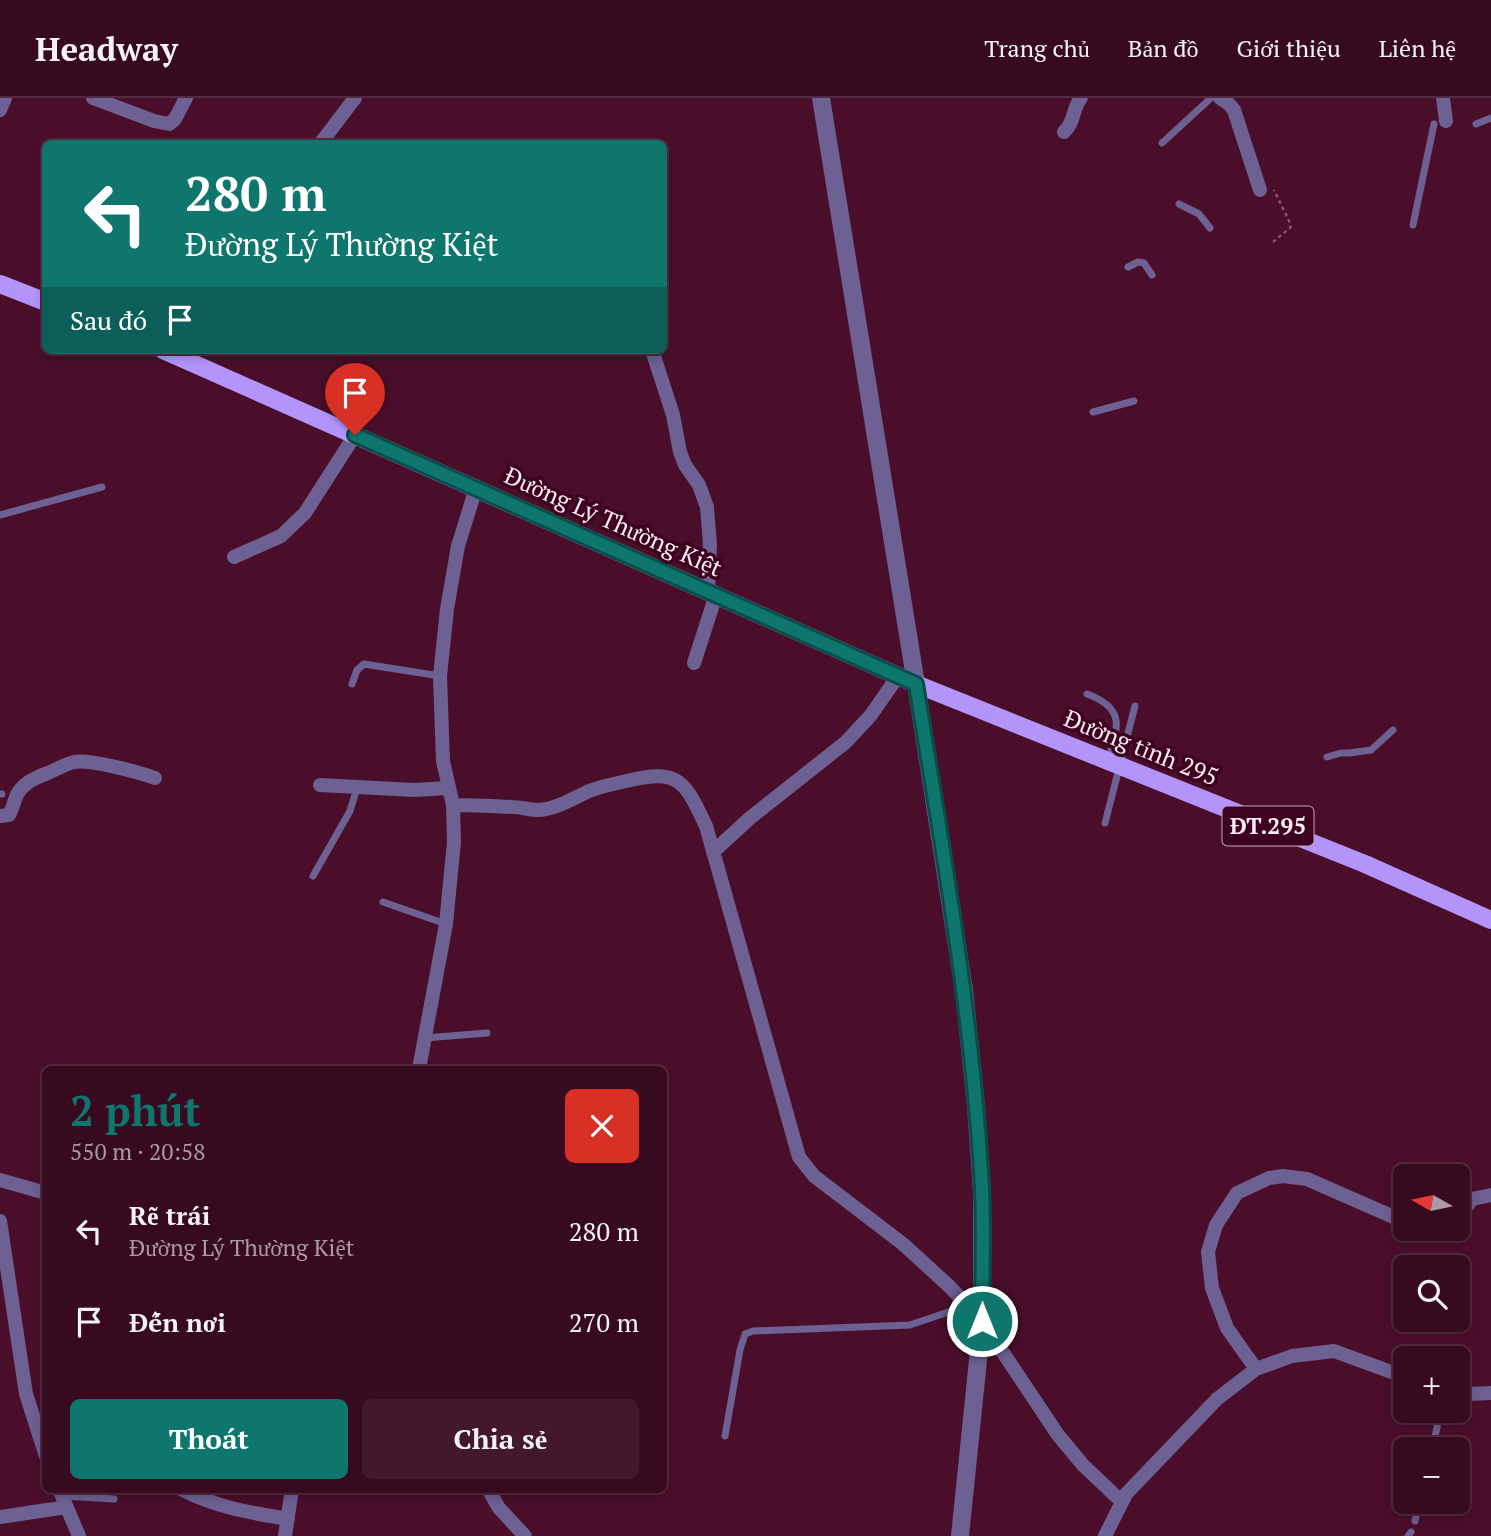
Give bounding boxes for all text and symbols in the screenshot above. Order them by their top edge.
text: Headway [35,27,178,70]
text: Trang chủ [984,32,1090,64]
text: Bản đồ [1128,32,1199,64]
text: Giới thiệu [1237,32,1341,64]
text: Liên hệ [1379,32,1456,64]
text: 280 m [185,160,327,225]
icon: left [70,168,161,259]
text: Đường Lý Thường Kiệt [185,223,498,265]
icon: arrive [161,301,199,339]
text: Sau đó [70,303,147,337]
pin [325,363,385,435]
icon: arrive [336,374,374,412]
street label: Đường Lý Thường Kiệt [500,459,727,584]
street label: Đường tỉnh 295 [1060,702,1223,793]
road number: ĐT.295 [1222,806,1314,846]
text: 2 phút [70,1082,200,1138]
button: close [565,1089,639,1163]
text: 550 m · 20:58 [70,1136,205,1167]
north arrow [1393,1164,1470,1241]
map controls [1393,1164,1470,1514]
text: Rẽ trái [129,1198,210,1232]
icon: left [70,1212,108,1250]
text: 280 m [569,1214,639,1248]
text: Đường Lý Thường Kiệt [129,1232,354,1263]
button: search [1393,1255,1470,1332]
position arrow [945,1284,1019,1358]
icon: arrive [70,1303,108,1341]
text: Đến nơi [129,1305,226,1339]
text: 270 m [569,1305,639,1339]
button: + [1393,1346,1470,1423]
button: Thoát [70,1399,348,1479]
button: Chia sẻ [362,1399,639,1479]
button: − [1393,1437,1470,1514]

